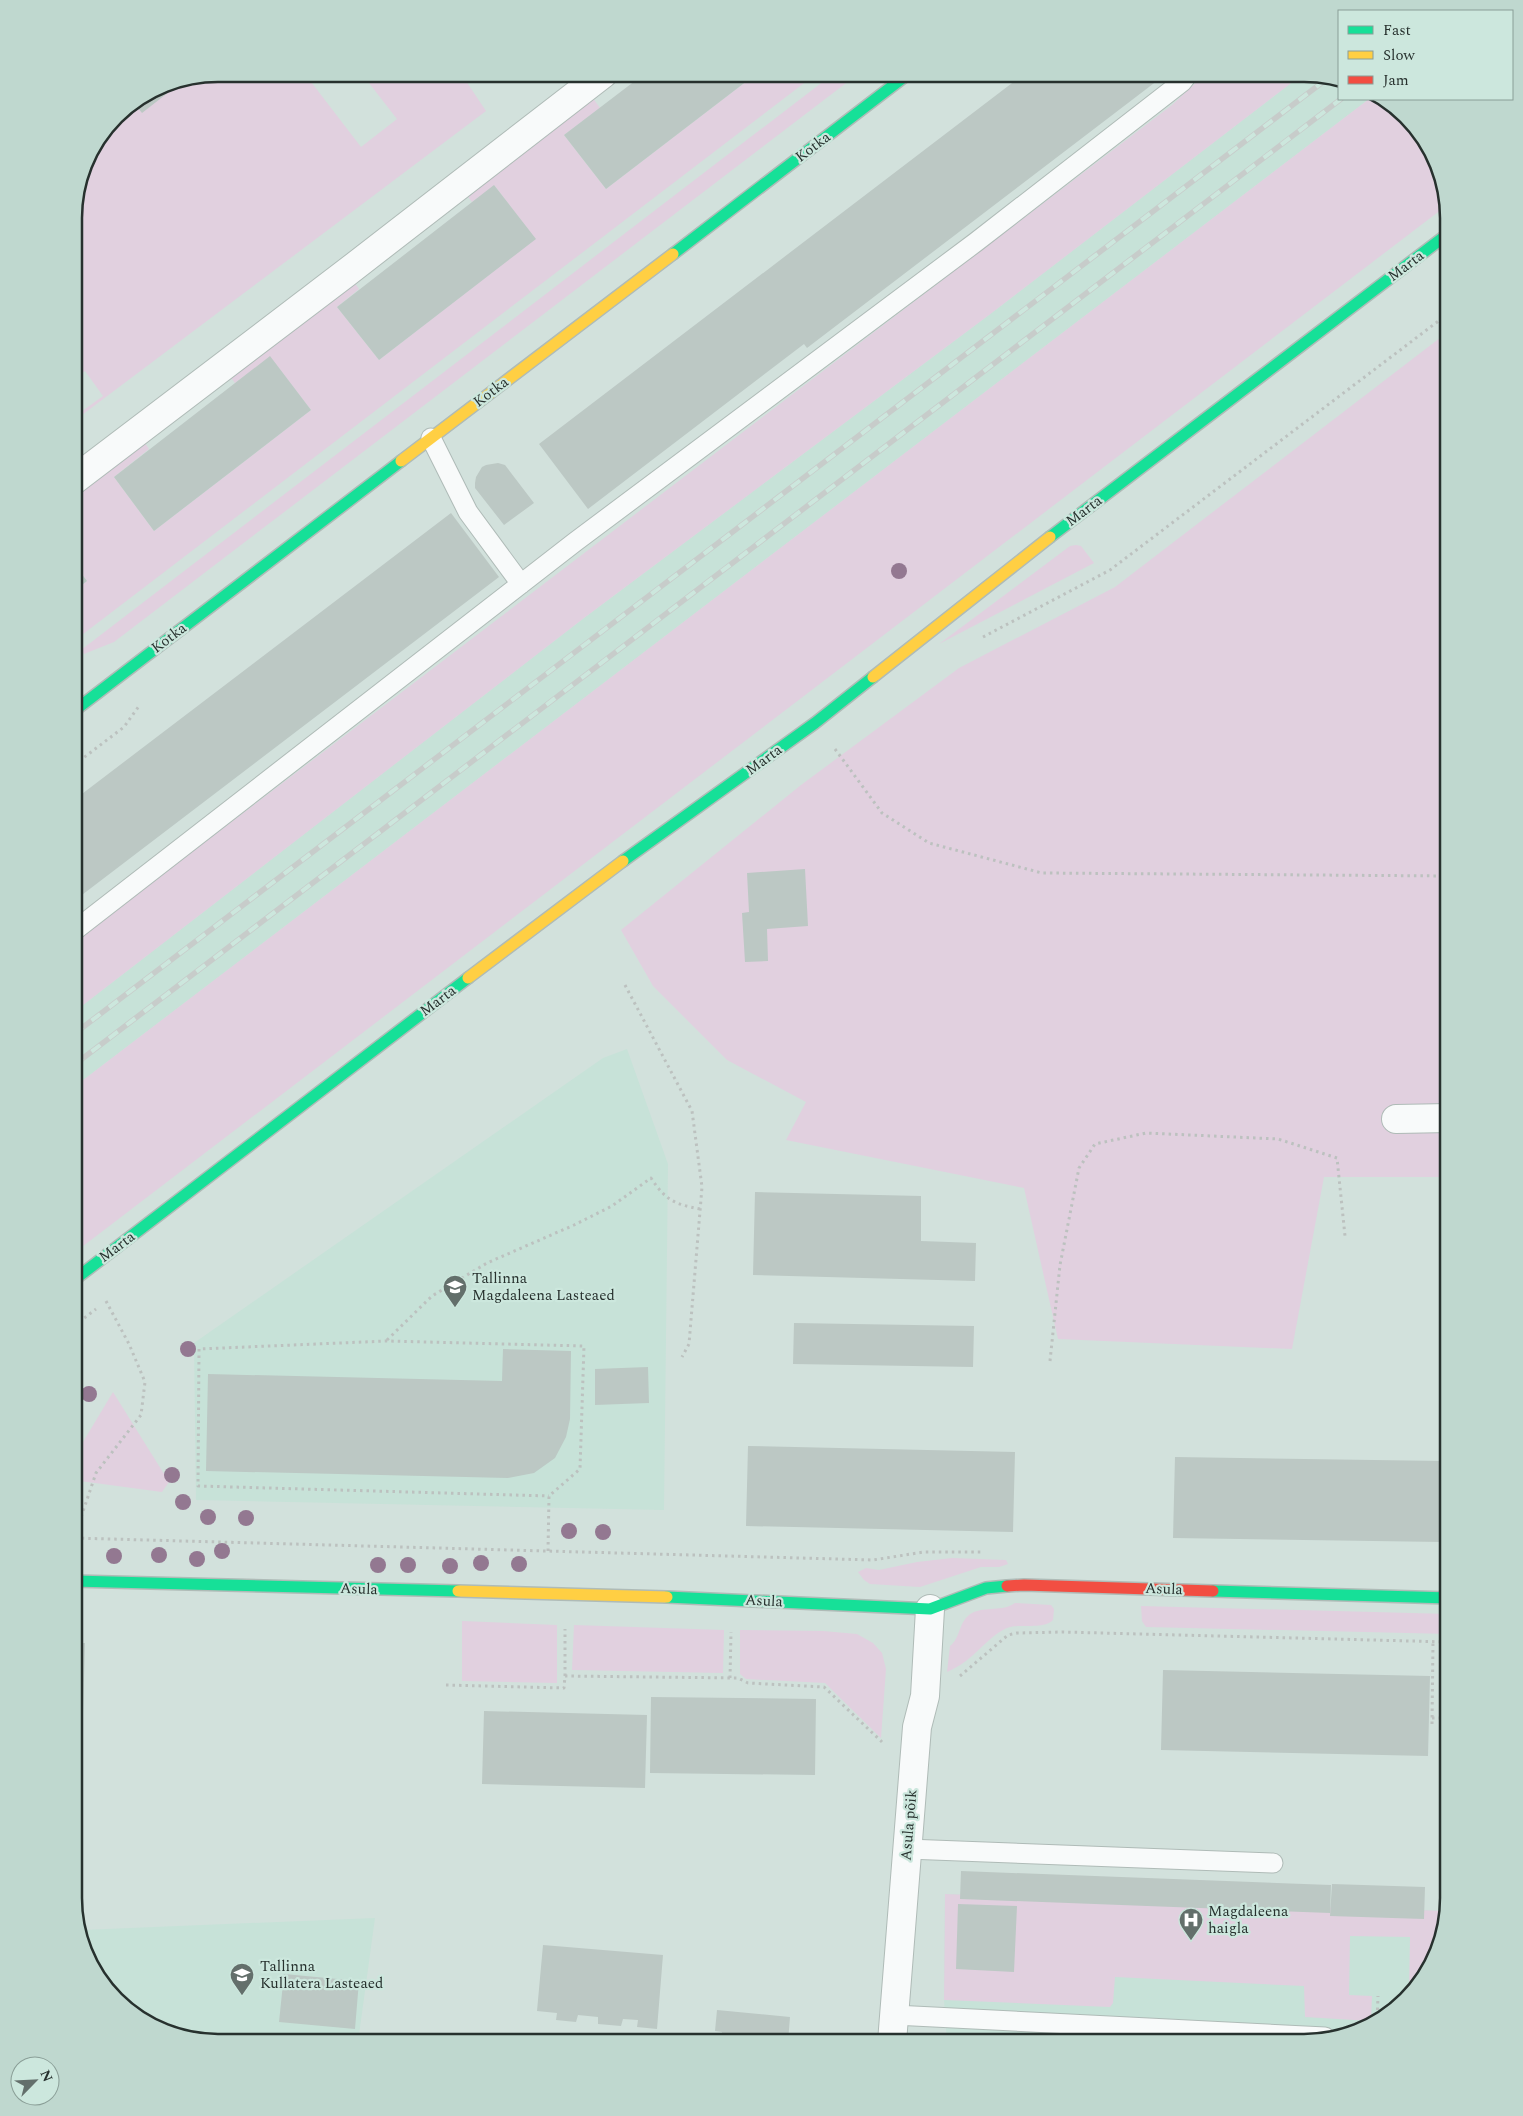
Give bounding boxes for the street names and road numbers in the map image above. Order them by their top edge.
street label: Kotka [790,126,836,168]
street label: Marta [1383,244,1430,287]
street label: Kotka [468,371,514,413]
street label: Marta [1061,489,1108,532]
street label: Kotka [146,617,192,659]
street label: Marta [741,738,788,781]
street label: Marta [415,979,462,1022]
street label: Marta [94,1225,141,1268]
street label: Asula [340,1577,379,1601]
street label: Asula [1145,1577,1184,1601]
street label: Asula [745,1589,784,1614]
street label: Asula põik [894,1789,924,1861]

